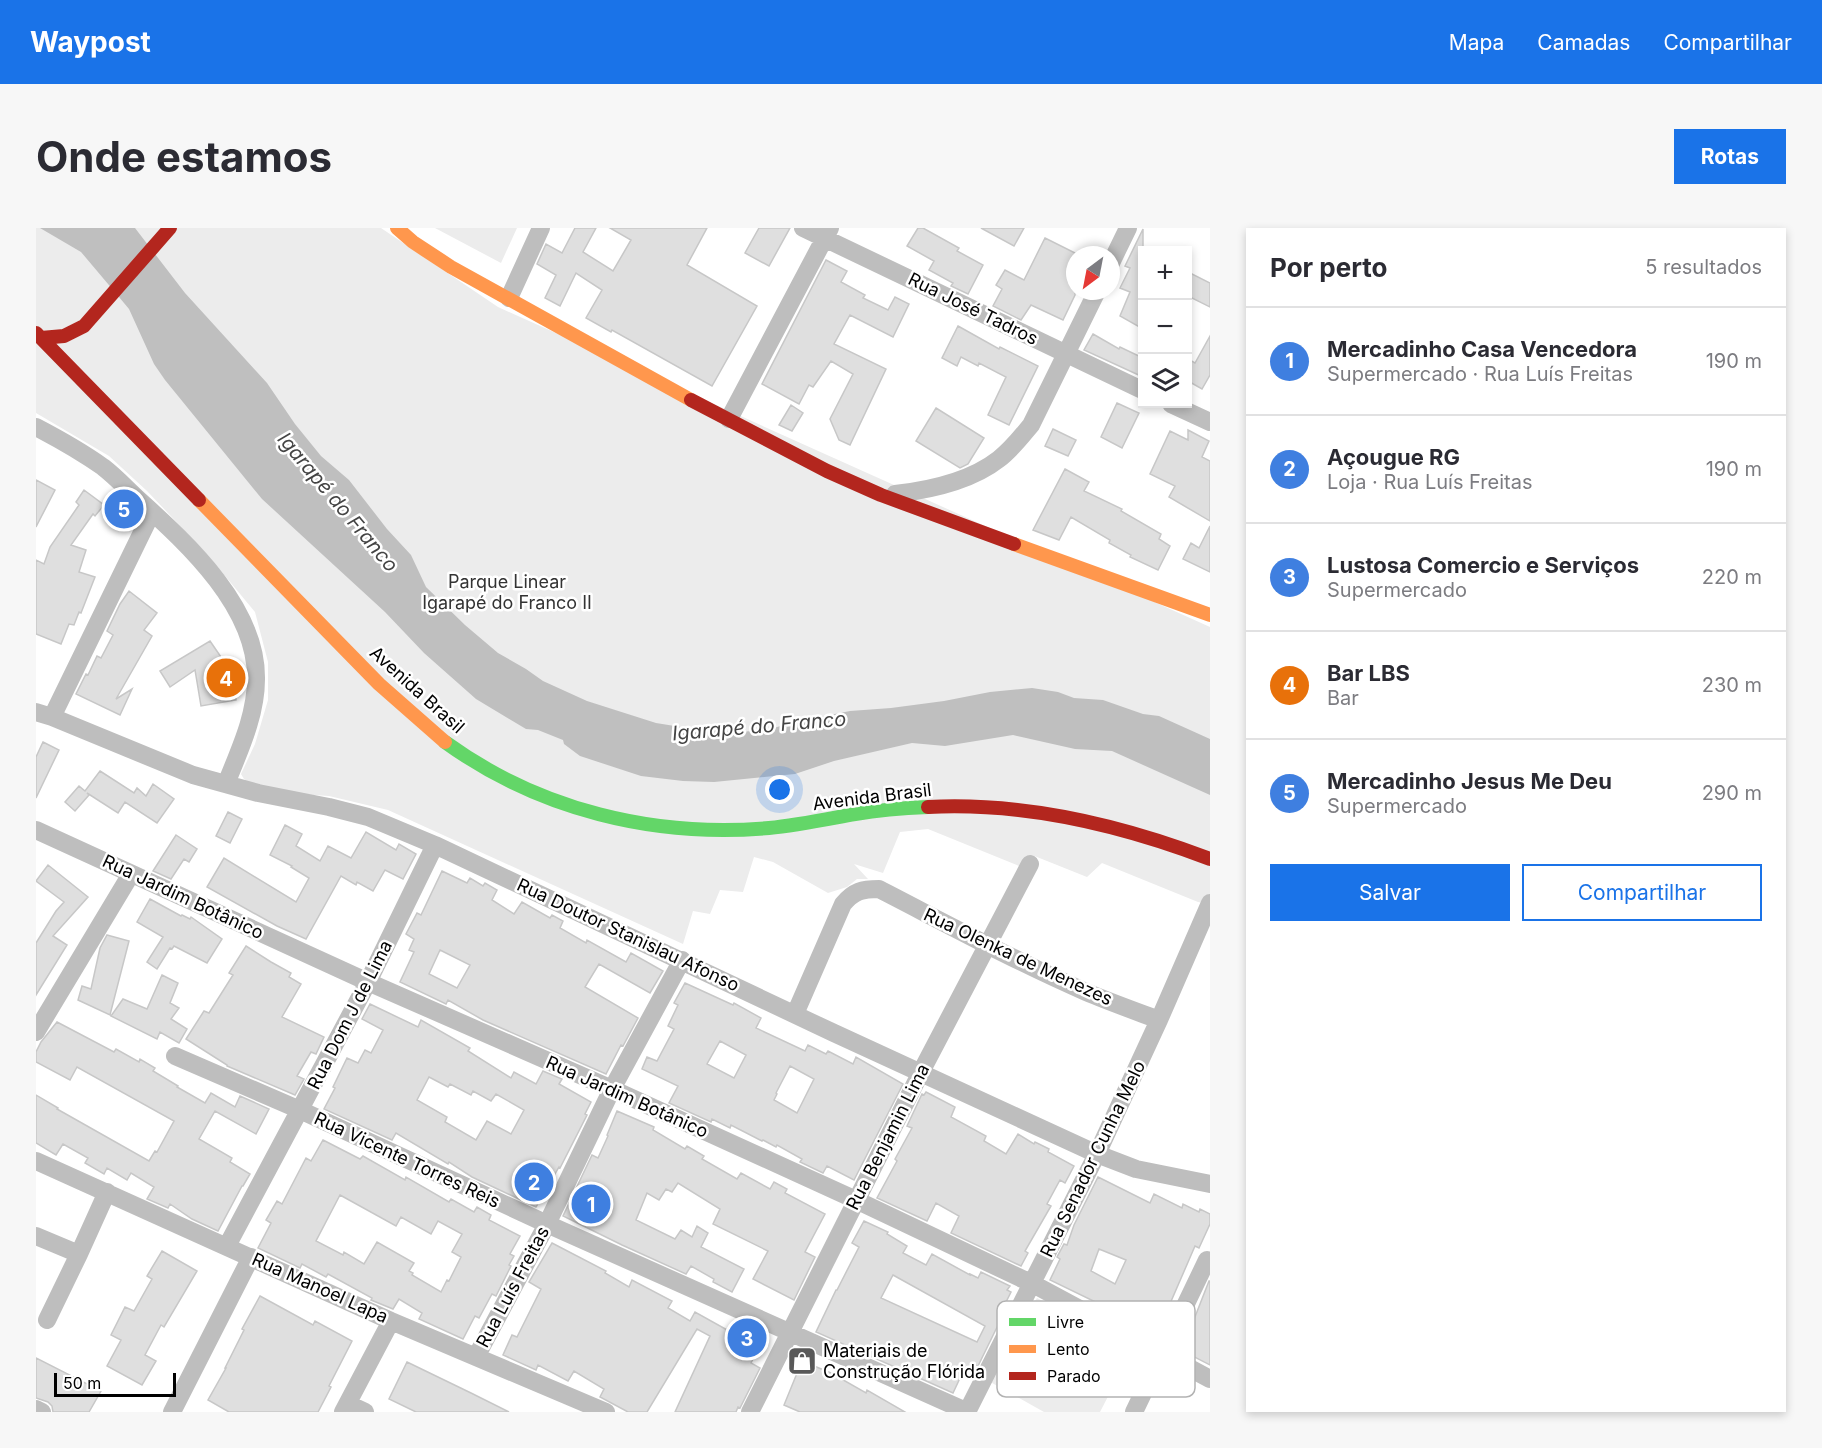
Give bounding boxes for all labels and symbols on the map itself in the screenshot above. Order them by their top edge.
north arrow [1066,246,1120,300]
street label: Rua José Tadros [905,268,1042,349]
water label: Igarapé do Franco [273,427,403,577]
pin: 5 [104,486,143,532]
park label: Parque Linear Igarapé do Franco II [422,571,592,613]
street label: Avenida Brasil [366,642,469,737]
pin: 4 [206,656,246,700]
water label: Igarapé do Franco [671,706,847,746]
your location [765,775,794,804]
street label: Avenida Brasil [811,779,933,814]
street label: Rua Jardim Botânico [99,850,267,943]
street label: Rua Doutor Stanislau Afonso [514,874,743,995]
street label: Rua Olenka de Menezes [921,904,1116,1010]
street label: Rua Dom J de Lima [303,937,396,1093]
street label: Rua Jardim Botânico [543,1051,712,1142]
street label: Rua Senador Cunha Melo [1036,1057,1149,1260]
street label: Rua Benjamin Lima [842,1060,933,1213]
street label: Rua Vicente Torres Reis [311,1107,503,1212]
pin: 2 [514,1160,554,1204]
pin: 1 [572,1182,610,1226]
street label: Rua Luís Freitas [472,1223,553,1351]
street label: Rua Manoel Lapa [249,1248,391,1327]
legend [997,1301,1195,1397]
text: Livre [1047,1312,1084,1332]
pin: 3 [728,1316,766,1360]
text: Lento [1047,1339,1090,1359]
place label: Materiais de Construção Flórida [823,1340,985,1382]
shop icon: Materiais de Construção Flórida [786,1345,818,1377]
text: Parado [1047,1366,1101,1386]
scale bar [54,1370,176,1398]

